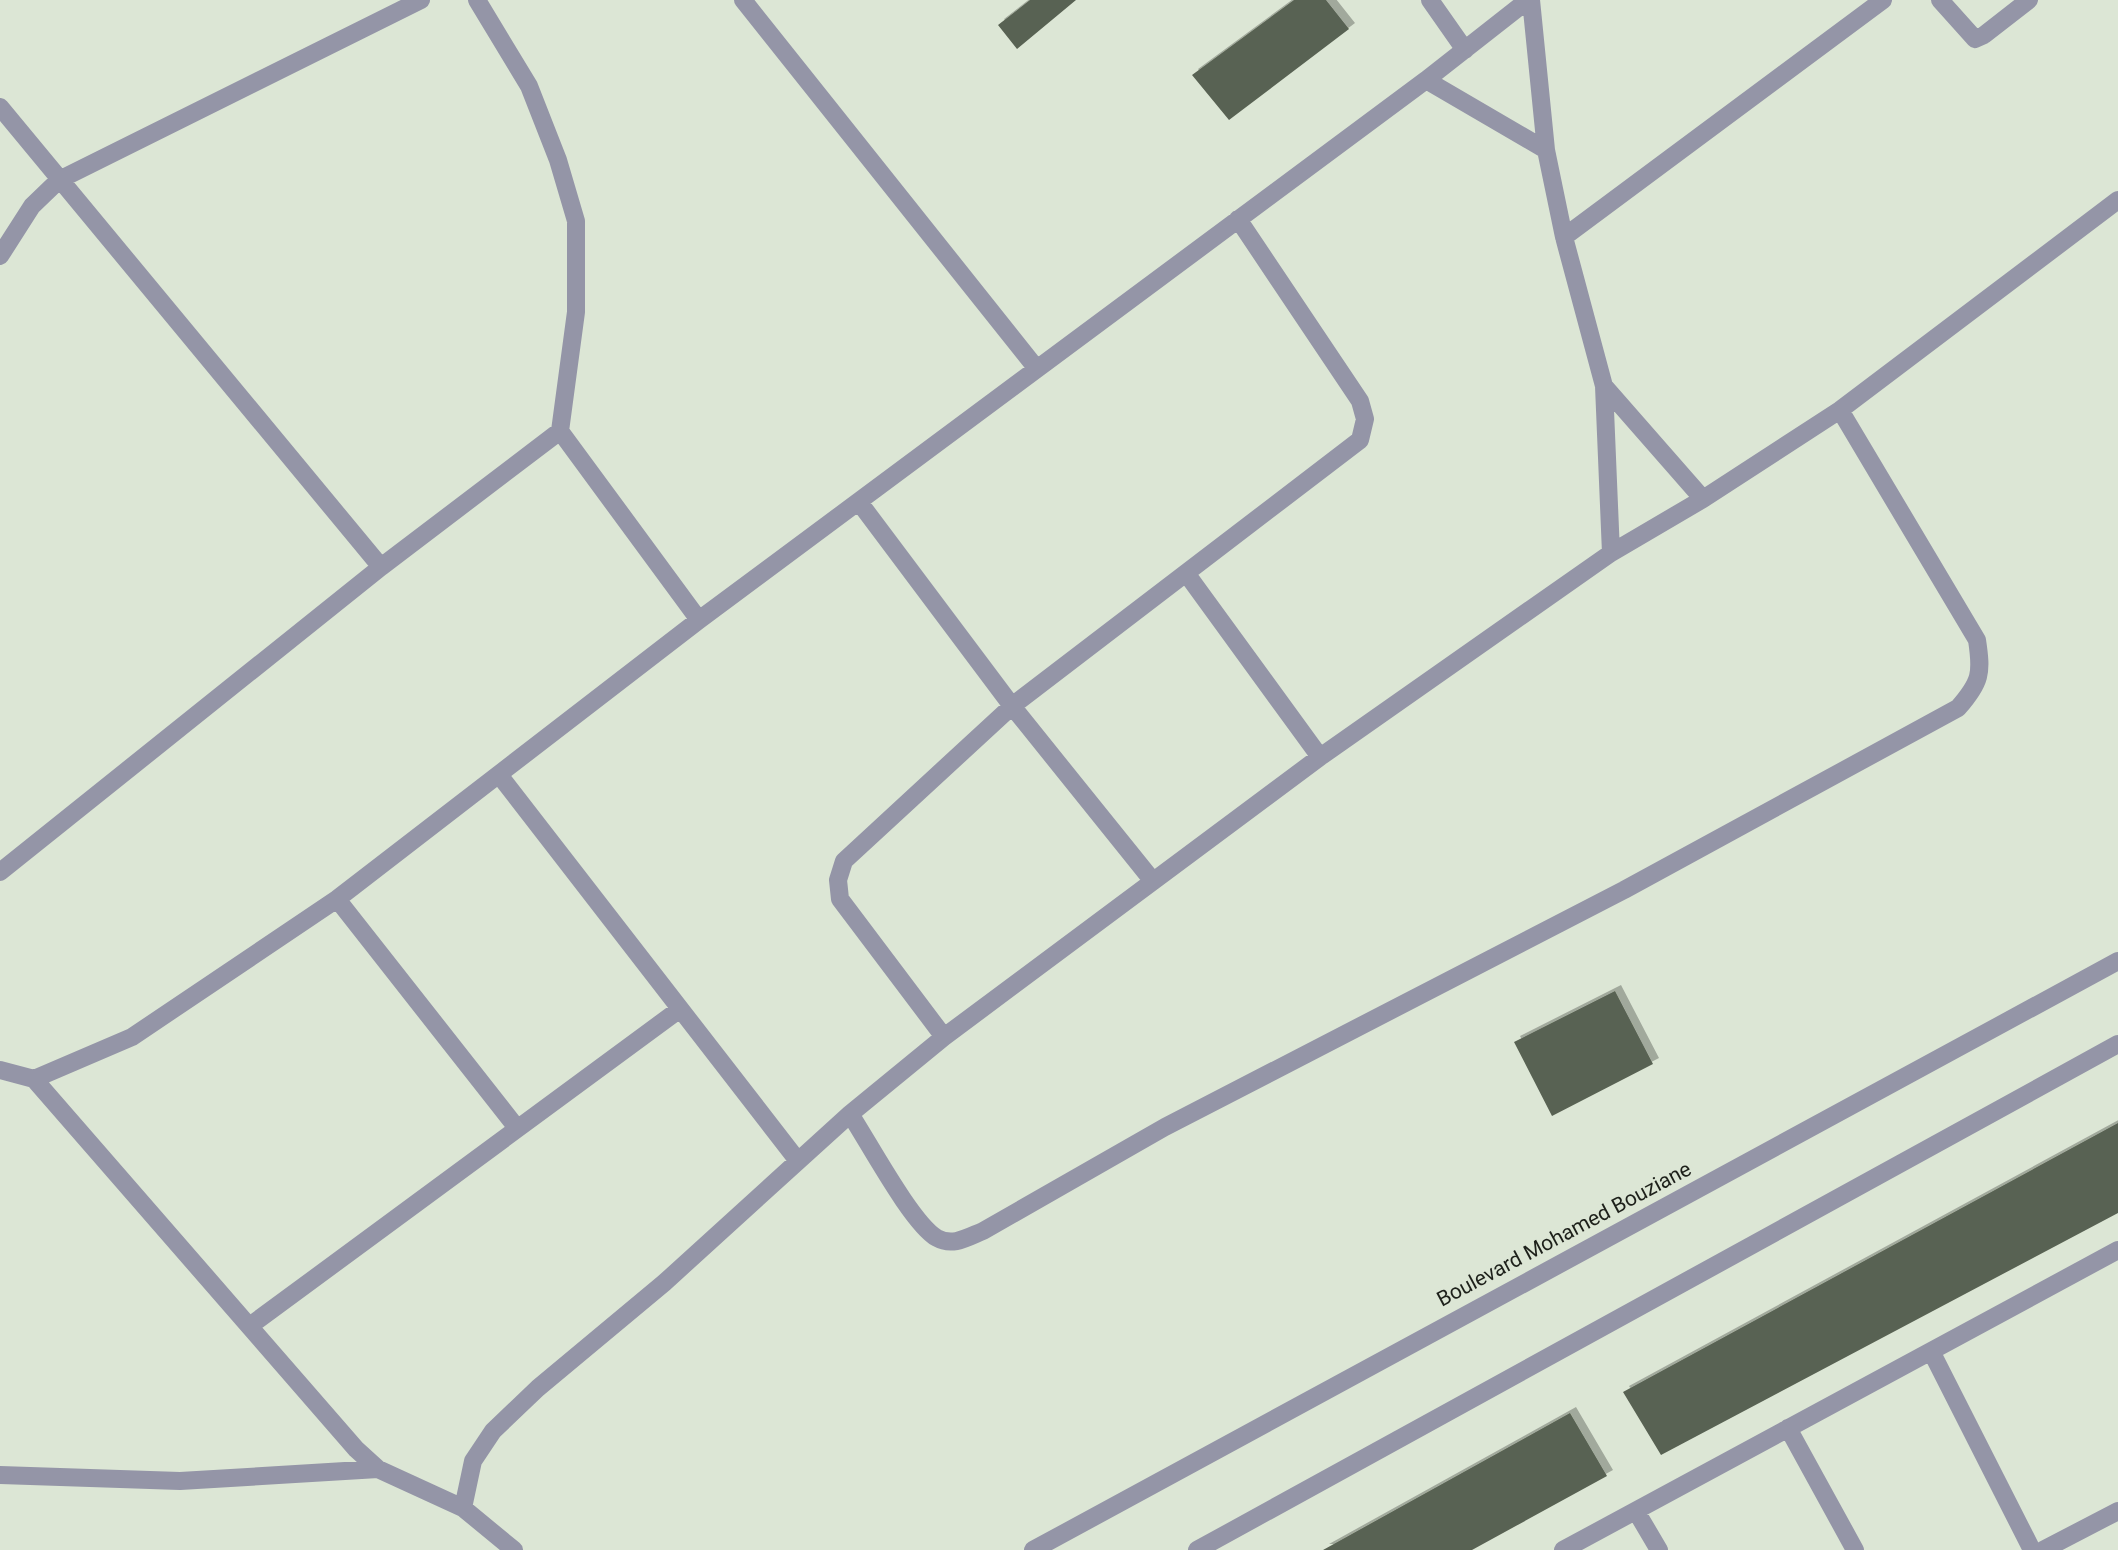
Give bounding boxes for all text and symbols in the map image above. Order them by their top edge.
street label: Boulevard Mohamed Bouziane [1433,1157,1695,1311]

